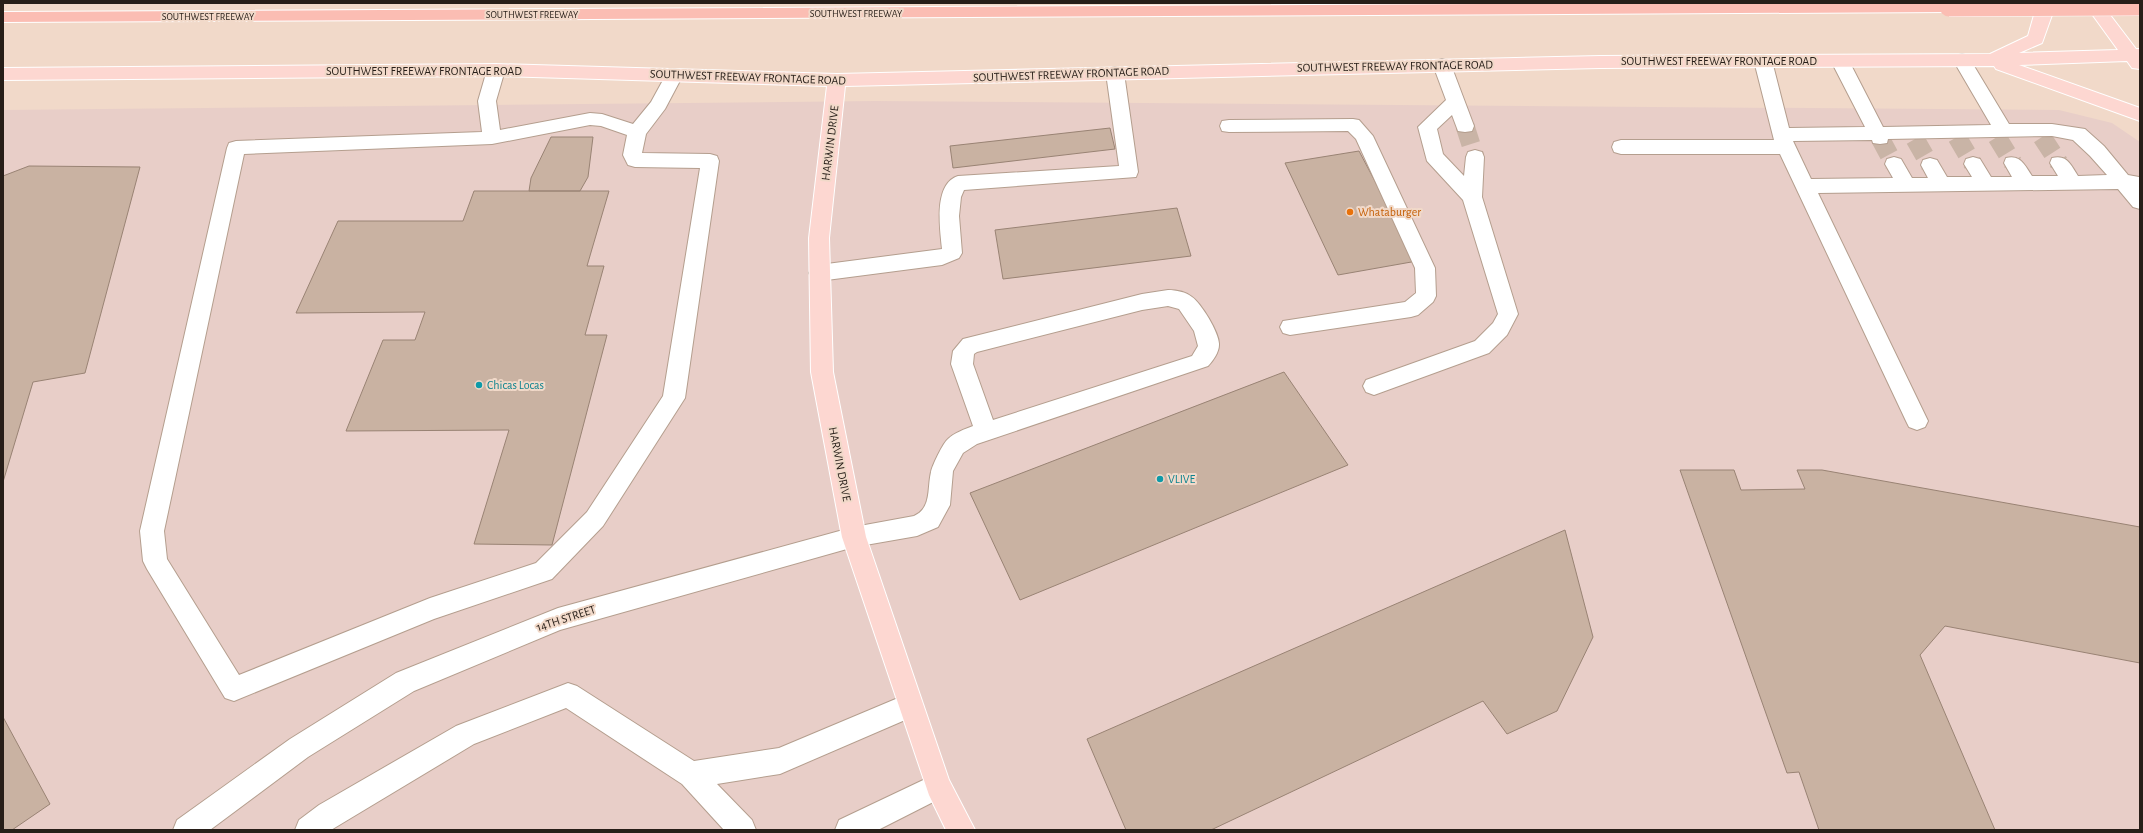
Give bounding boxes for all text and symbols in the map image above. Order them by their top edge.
street label: SOUTHWEST FREEWAY [810,9,903,19]
street label: SOUTHWEST FREEWAY [486,10,579,20]
street label: SOUTHWEST FREEWAY [162,12,255,22]
street label: SOUTHWEST FREEWAY FRONTAGE ROAD [1621,55,1817,67]
street label: SOUTHWEST FREEWAY FRONTAGE ROAD [1297,58,1493,74]
street label: SOUTHWEST FREEWAY FRONTAGE ROAD [326,65,522,77]
street label: SOUTHWEST FREEWAY FRONTAGE ROAD [973,65,1169,83]
street label: SOUTHWEST FREEWAY FRONTAGE ROAD [650,68,846,86]
street label: HARWIN DRIVE [819,105,841,181]
place label: Whataburger [1358,206,1421,218]
marker: Whataburger [1345,207,1355,217]
place label: Chicas Locas [487,379,544,391]
marker: Chicas Locas [474,380,484,390]
street label: HARWIN DRIVE [827,426,853,502]
place label: VLIVE [1168,473,1196,485]
marker: VLIVE [1155,474,1165,484]
street label: 14TH STREET [535,603,597,633]

